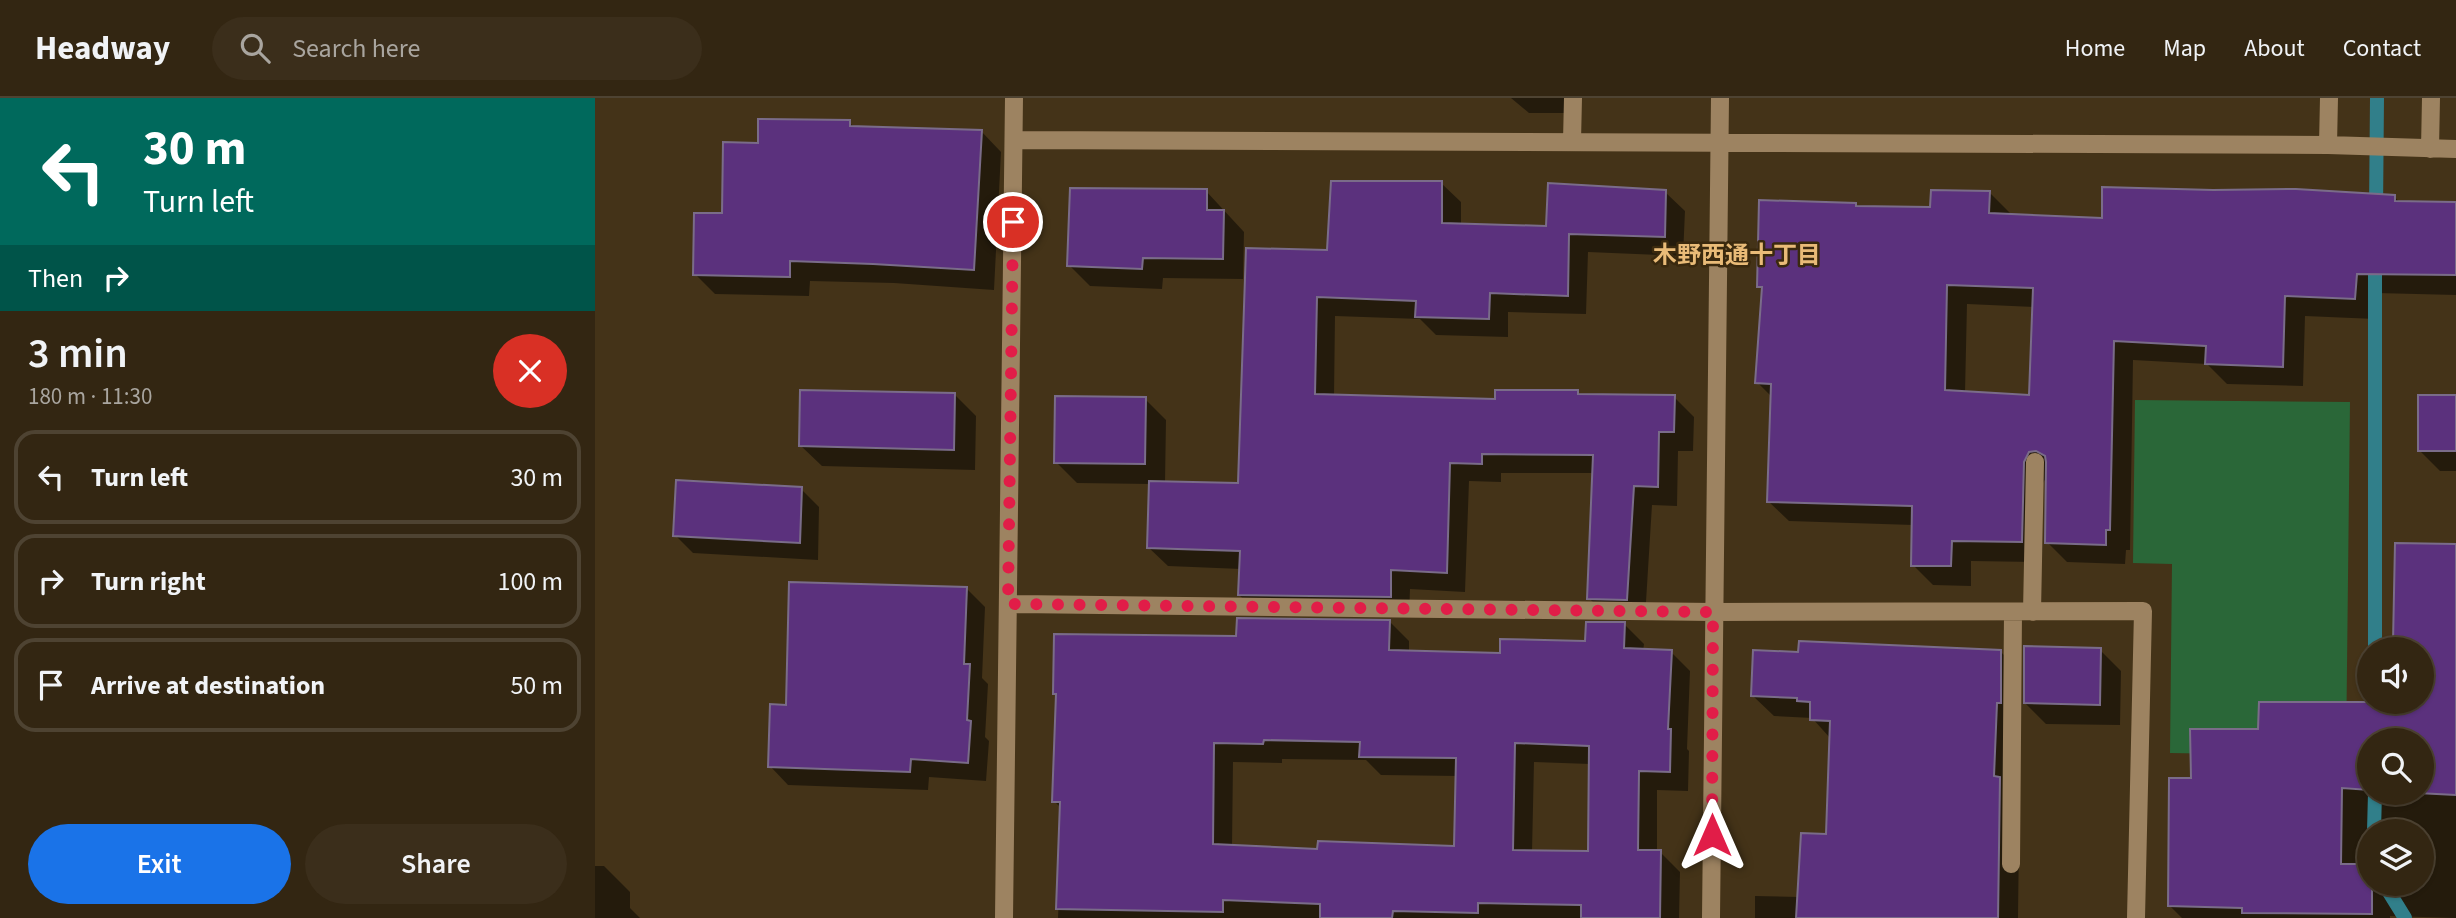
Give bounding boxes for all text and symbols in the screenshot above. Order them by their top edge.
search box [212,17,702,80]
text: Headway [35,25,170,72]
icon: search [236,29,274,67]
text: Search here [292,30,420,67]
text: Home [2065,31,2125,66]
text: Map [2163,31,2206,66]
text: About [2244,31,2305,66]
text: Contact [2343,31,2421,66]
text: 30 m [143,114,247,184]
icon: left [28,126,119,217]
text: Turn left [143,179,254,225]
pin [983,192,1043,252]
icon: arrive [994,203,1032,241]
district label: 木野西通十丁目 [1653,238,1821,273]
icon: right [97,259,135,297]
text: Then [28,260,83,297]
text: 3 min [28,324,128,384]
button: close [493,334,567,408]
text: 180 m · 11:30 [28,380,152,413]
icon: left [32,458,70,496]
text: Turn left [91,459,188,496]
text: 30 m [510,459,563,496]
icon: right [32,562,70,600]
text: Turn right [91,563,206,600]
text: 100 m [497,563,563,600]
map controls [2357,637,2434,896]
button: sound [2357,637,2434,714]
icon: arrive [32,666,70,704]
text: Arrive at destination [91,667,325,704]
text: 50 m [510,667,563,704]
button: search [2357,728,2434,805]
position arrow [1675,798,1749,872]
button: layers [2357,819,2434,896]
button: Exit [28,824,291,904]
button: Share [305,824,567,904]

